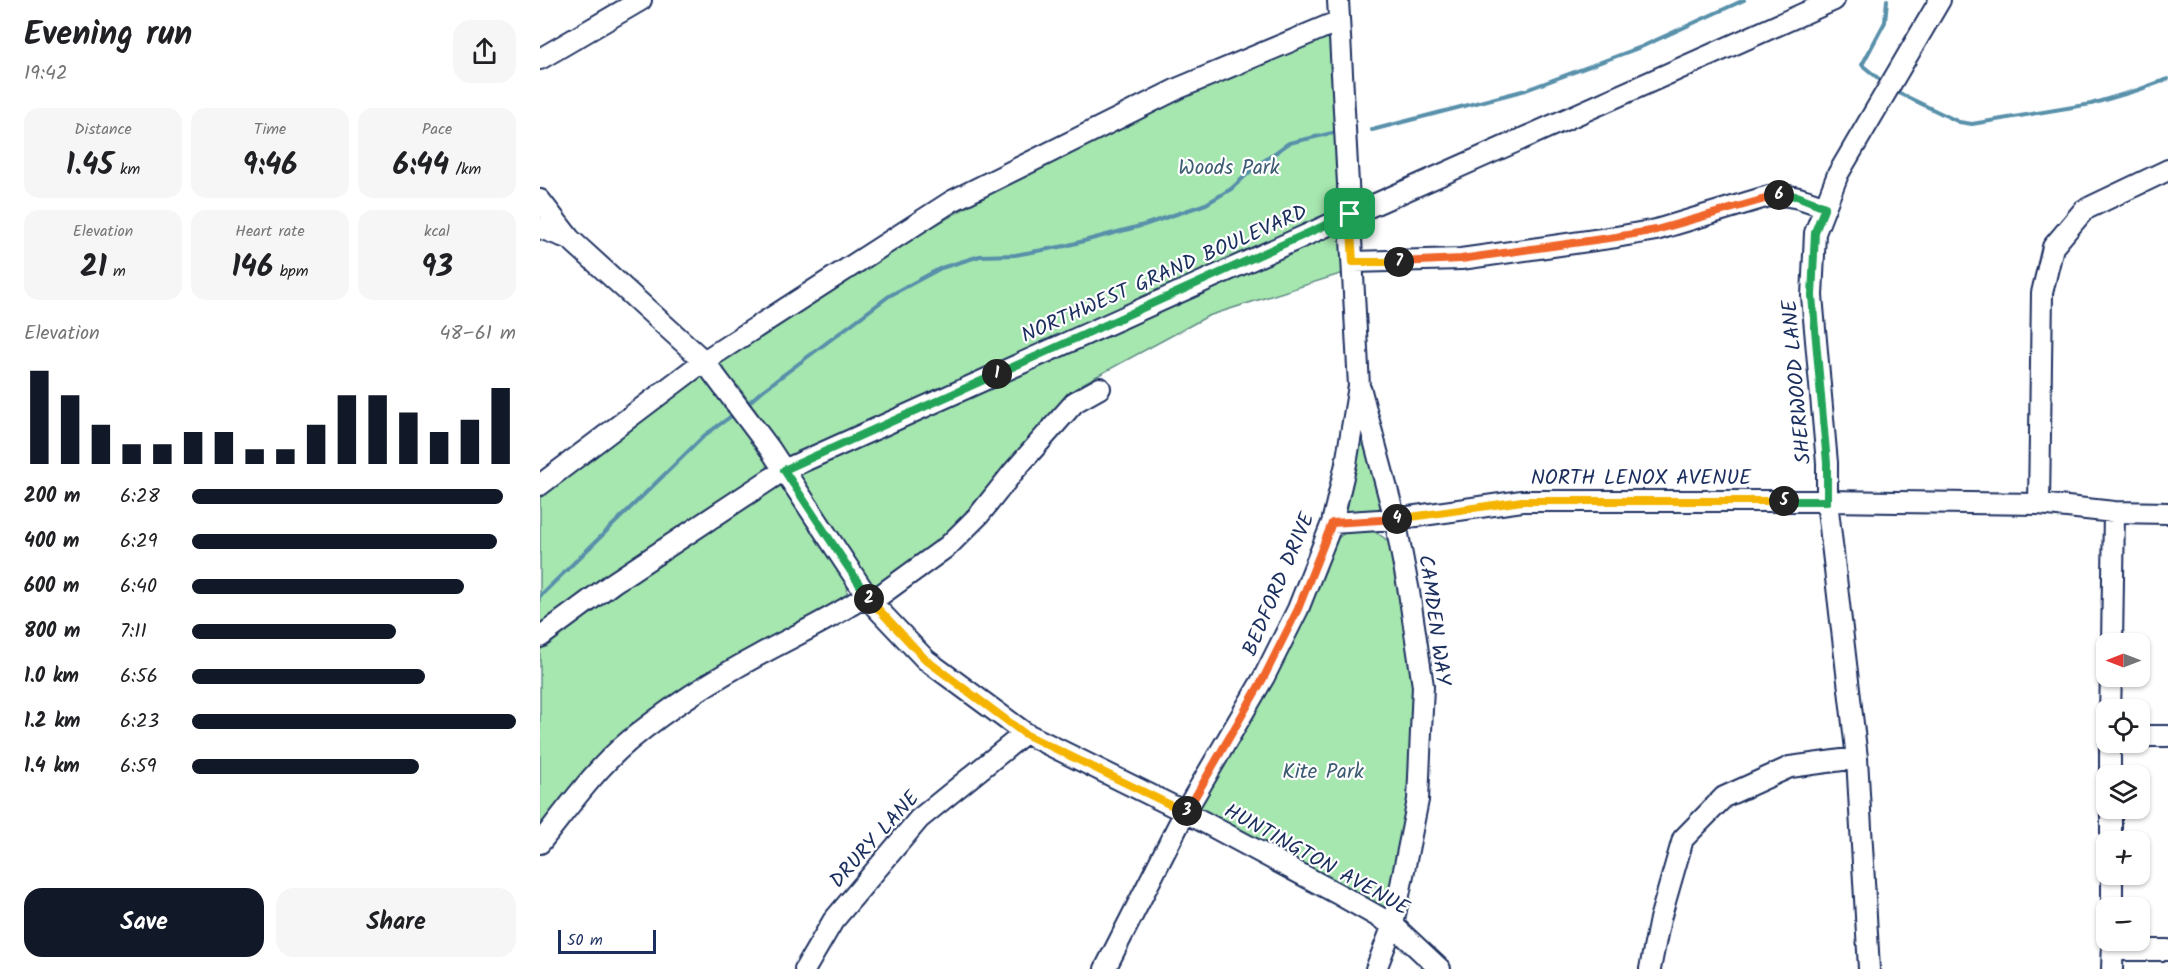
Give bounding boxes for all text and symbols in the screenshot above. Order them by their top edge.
text: Evening run [24,9,192,62]
button: share [453,20,516,83]
text: 19:42 [24,58,68,90]
text: Distance [74,117,132,142]
text: Time [254,117,286,142]
text: Pace [422,117,452,142]
text: 1.45 [66,142,114,190]
text: 9:46 [242,142,298,190]
text: 6:44 [393,142,449,190]
park label: Woods Park [1178,152,1280,185]
text: km [114,157,140,182]
text: /km [449,157,481,182]
pin: 6 [1764,180,1794,210]
text: 6 [1775,182,1783,207]
pin [1324,188,1375,239]
street label: NORTHWEST GRAND BOULEVARD [1016,196,1313,353]
icon: arrive [1333,197,1366,230]
text: Elevation [73,219,133,244]
text: Heart rate [235,219,305,244]
text: kcal [424,219,450,244]
text: 21 [80,244,107,292]
text: 146 [232,244,273,292]
text: 93 [421,244,453,292]
pin: 7 [1384,247,1414,277]
text: 7 [1395,249,1403,274]
text: m [107,259,126,284]
text: bpm [273,259,308,284]
street label: SHERWOOD LANE [1774,298,1821,465]
text: Elevation [24,318,100,350]
text: 48–61 m [439,318,516,350]
pin: 1 [982,359,1012,389]
text: 1 [995,361,999,386]
street label: NORTH LENOX AVENUE [1531,462,1752,495]
text: 200 m [24,481,80,513]
text: 6:28 [120,481,160,513]
pin: 5 [1769,486,1799,516]
text: 5 [1780,488,1788,513]
pin: 4 [1382,504,1412,534]
text: 4 [1393,506,1401,531]
street label: BEDFORD DRIVE [1234,507,1325,661]
text: 400 m [24,526,80,558]
text: 6:29 [120,526,157,558]
street label: CAMDEN WAY [1408,553,1459,689]
text: 600 m [24,571,79,603]
text: 6:40 [120,571,157,603]
pin: 2 [854,584,884,614]
text: 2 [864,586,874,611]
text: 800 m [24,616,80,648]
text: 7:11 [120,616,147,648]
north arrow [2096,633,2150,687]
map controls [2096,633,2150,951]
text: 1.0 km [24,661,79,693]
text: 6:56 [120,661,158,693]
button: locate [2096,699,2150,753]
text: 1.2 km [24,706,80,738]
text: 6:23 [120,706,159,738]
text: 1.4 km [24,751,80,783]
text: 6:59 [120,751,157,783]
park label: Kite Park [1282,756,1364,789]
button: layers [2096,765,2150,819]
street label: DRURY LANE [822,783,929,896]
pin: 3 [1172,796,1202,826]
street label: HUNTINGTON AVENUE [1217,796,1416,925]
text: 3 [1183,798,1191,823]
button: + [2096,831,2150,885]
button: Save [24,888,264,957]
button: Share [276,888,516,957]
button: − [2096,897,2150,951]
scale bar [558,927,656,954]
text: 50 m [567,928,603,953]

